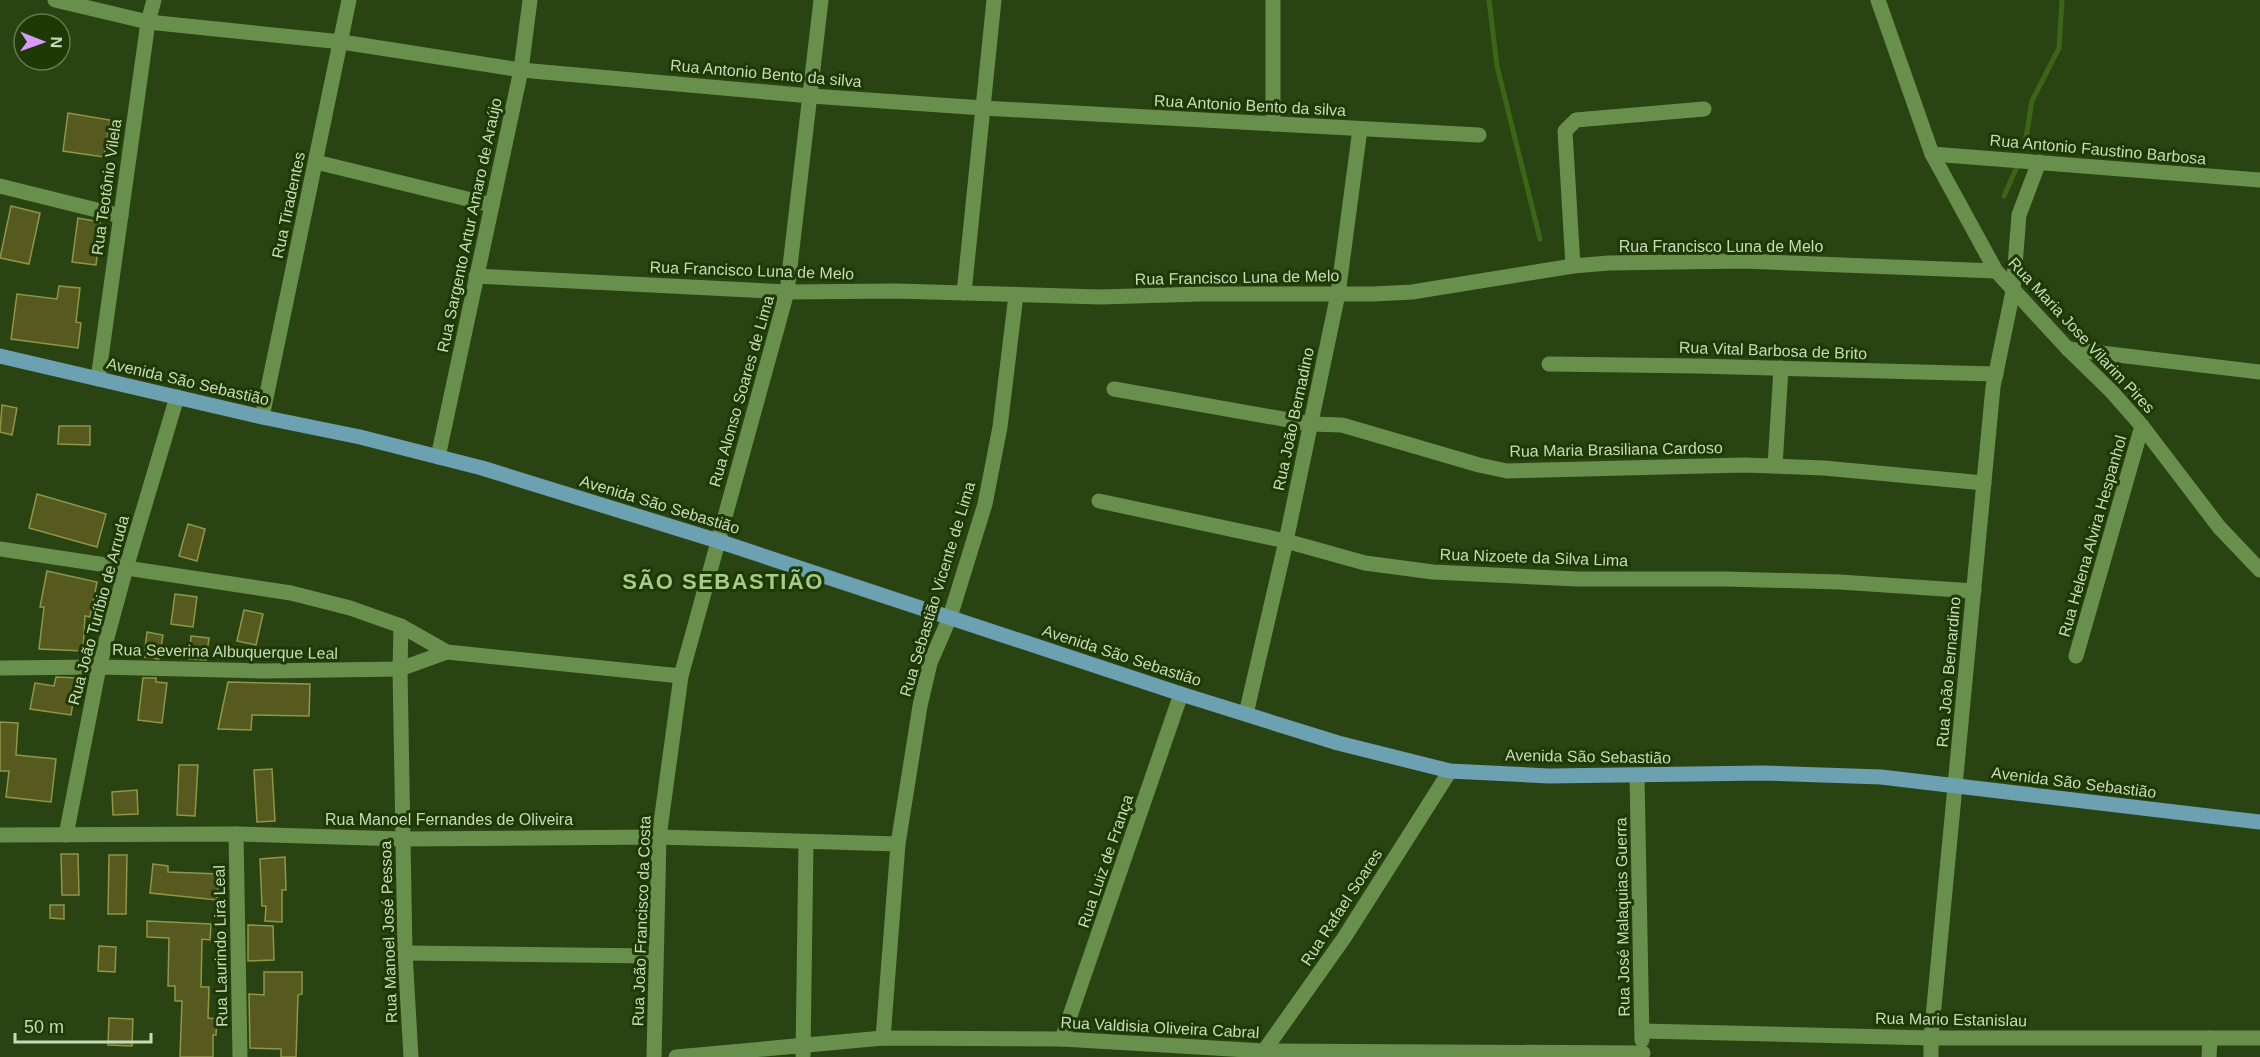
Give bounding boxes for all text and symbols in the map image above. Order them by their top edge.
north arrow [12,12,72,72]
text: N [48,36,65,48]
street label: Rua Antonio Bento da silva [670,57,862,90]
street label: Rua Antonio Bento da silva [1154,92,1346,119]
street label: Rua Sargento Artur Amaro de Araújo [434,96,505,354]
street label: Rua Teotônio Vilela [89,118,124,256]
street label: Rua Antonio Faustino Barbosa [1989,132,2207,167]
street label: Rua Tiradentes [269,150,308,260]
street label: Rua Francisco Luna de Melo [1619,238,1823,255]
street label: Rua Maria Jose Vilarim Pires [2005,254,2158,416]
street label: Rua Francisco Luna de Melo [649,258,855,283]
street label: Rua Francisco Luna de Melo [1135,267,1340,288]
street label: Rua Alonso Soares de Lima [706,293,777,489]
street label: Rua Vital Barbosa de Brito [1679,339,1867,362]
street label: Rua João Bernadino [1270,346,1317,492]
street label: Avenida São Sebastião [105,355,271,408]
street label: Rua Helena Alvira Hespanhol [2056,433,2129,639]
street label: Rua Maria Brasiliana Cardoso [1509,439,1723,460]
street label: Avenida São Sebastião [578,472,742,537]
street label: Rua Sebastião Vicente de Lima [897,480,978,699]
street label: Rua João Turíbio de Arruda [65,513,132,707]
street label: Rua Nizoete da Silva Lima [1439,546,1629,569]
district label: SÃO SEBASTIÃO [622,569,824,594]
street label: Rua João Bernardino [1933,596,1964,748]
street label: Avenida São Sebastião [1040,622,1204,689]
street label: Rua Severina Albuquerque Leal [112,641,338,662]
street label: Avenida São Sebastião [1505,747,1671,766]
street label: Avenida São Sebastião [1990,764,2157,801]
street label: Rua Luiz de França [1075,792,1136,930]
street label: Rua Manoel Fernandes de Oliveira [325,811,573,828]
street label: Rua João Francisco da Costa [629,815,654,1027]
street label: Rua José Malaquias Guerra [1612,817,1633,1017]
street label: Rua Manoel José Pessoa [377,840,400,1023]
street label: Rua Rafael Soares [1297,846,1385,969]
street label: Rua Laurindo Lira Leal [211,865,230,1027]
scale bar [15,1006,152,1044]
street label: Rua Mario Estanislau [1875,1010,2027,1029]
street label: Rua Valdisia Oliveira Cabral [1060,1014,1260,1041]
text: 50 m [24,1017,64,1037]

